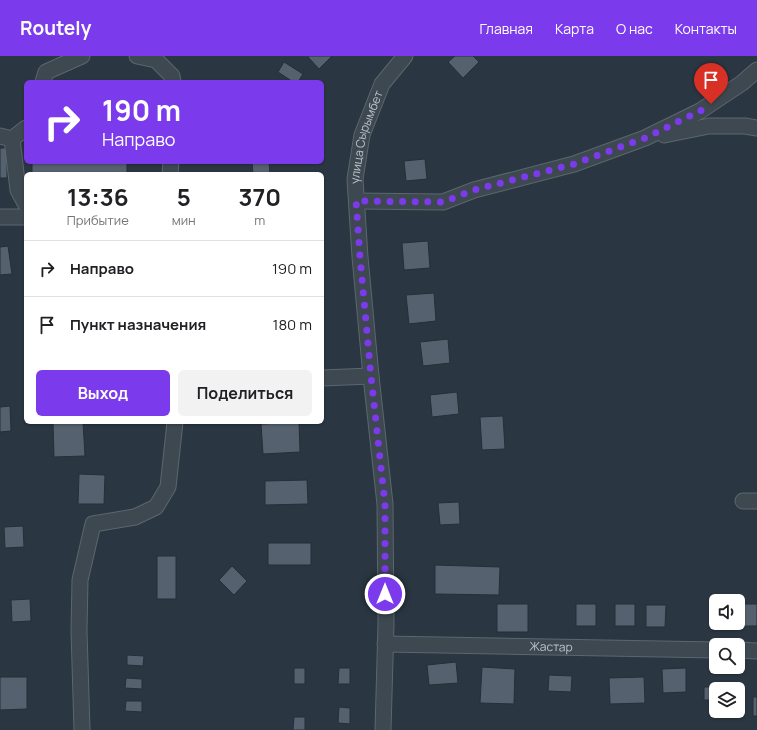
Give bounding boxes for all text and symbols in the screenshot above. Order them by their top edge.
text: Routely [20,15,91,41]
text: Главная [480,19,533,38]
text: Карта [555,19,594,38]
text: О нас [616,19,653,38]
text: Контакты [675,19,737,38]
pin [694,63,728,104]
icon: arrive [700,69,722,91]
street label: улица Сырымбет [346,88,387,184]
text: 190 m [102,91,181,129]
icon: right [36,96,88,148]
text: Направо [102,127,176,151]
text: 13:36 [67,180,129,213]
text: 5 [177,180,191,213]
text: 370 [239,180,281,213]
text: Прибытие [67,211,129,229]
text: мин [172,211,196,229]
text: m [254,211,265,229]
icon: right [36,258,58,280]
text: Направо [70,258,134,279]
text: 190 m [272,258,312,279]
icon: arrive [36,314,58,336]
text: Пункт назначения [70,314,206,335]
text: 180 m [273,314,312,335]
button: Выход [36,370,170,416]
button: Поделиться [178,370,312,416]
position arrow [364,573,406,615]
map controls [709,594,745,718]
button: sound [709,594,745,630]
street label: Жастар [529,638,573,655]
button: search [709,638,745,674]
button: layers [709,682,745,718]

